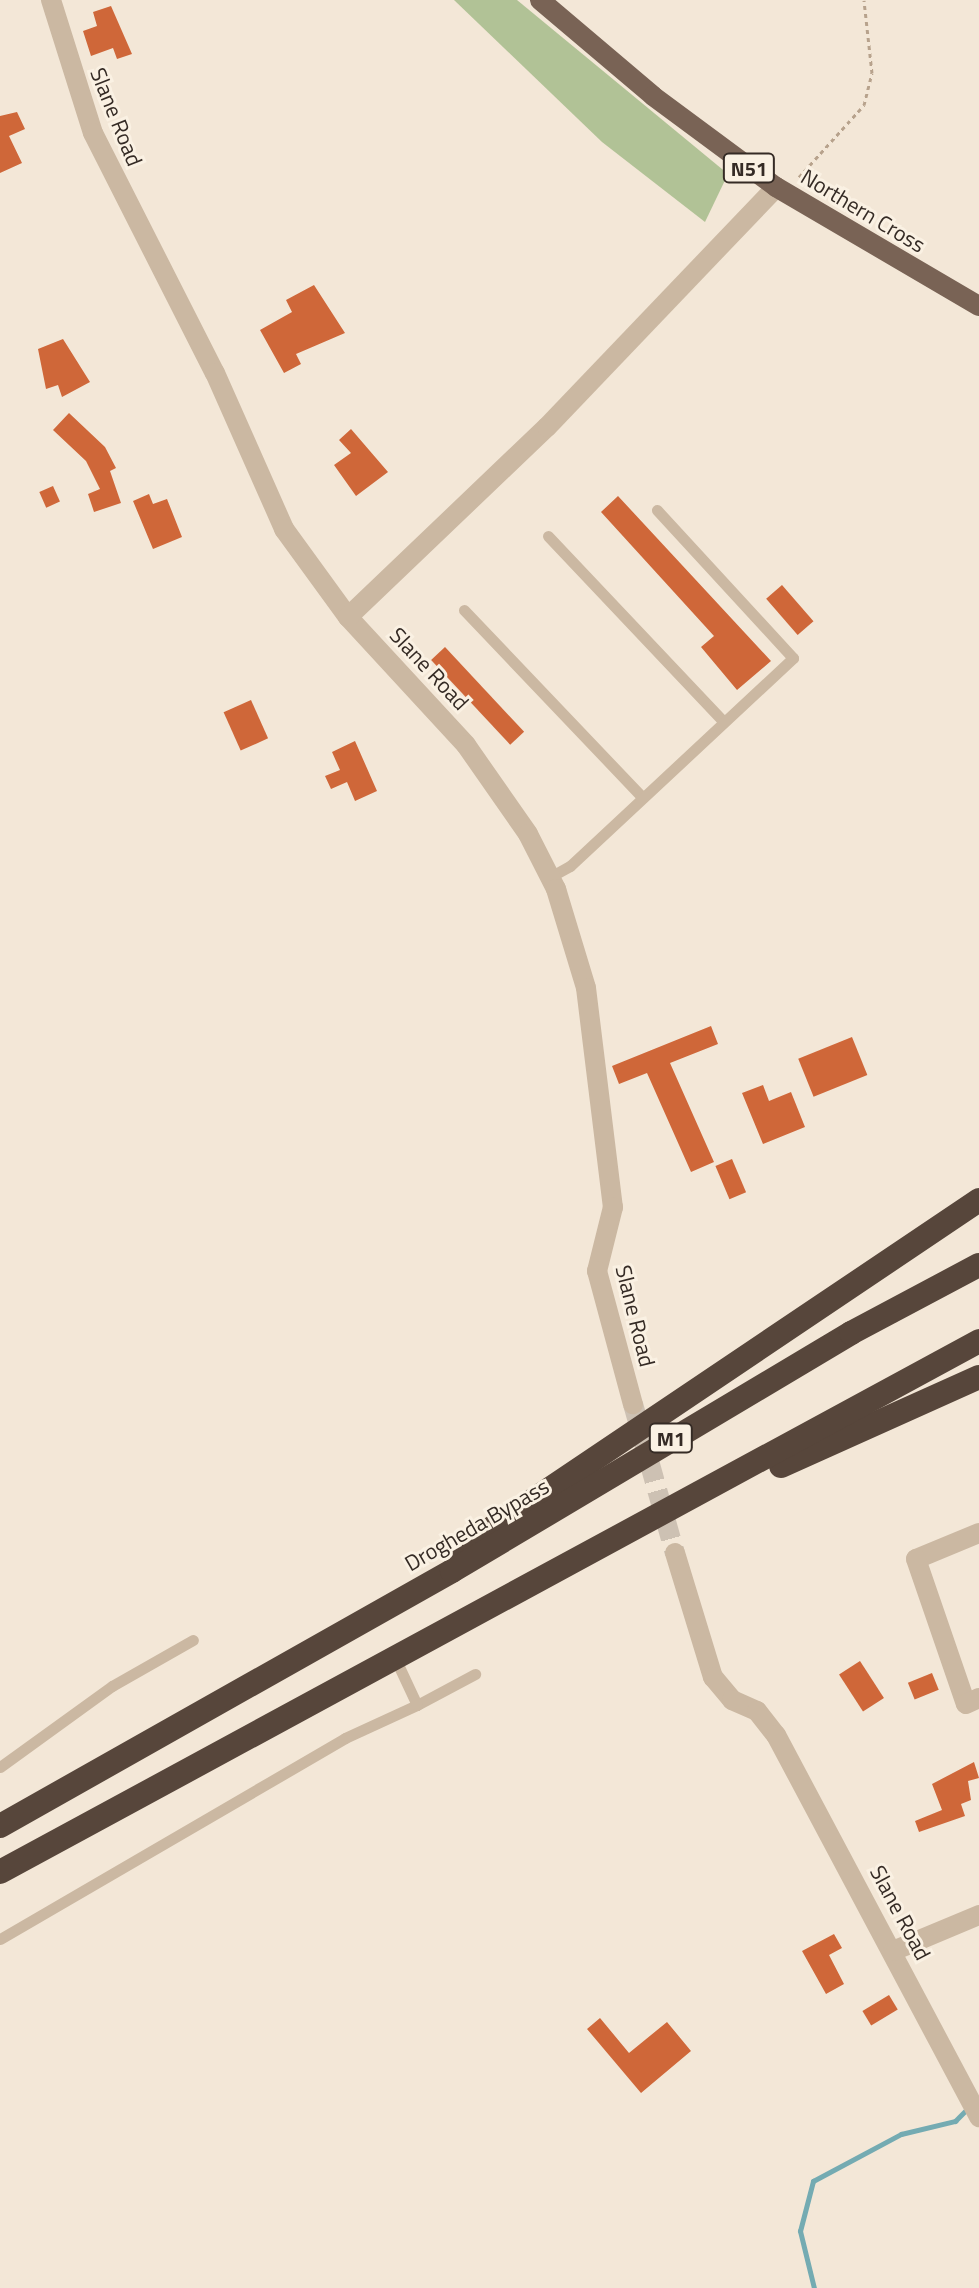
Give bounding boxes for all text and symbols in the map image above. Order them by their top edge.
street label: Slane Road [84,64,148,170]
road number: N51 [721,152,777,184]
street label: Northern Cross [796,164,930,258]
street label: Slane Road [384,622,474,716]
street label: Slane Road [610,1263,660,1369]
road number: M1 [647,1422,695,1454]
street label: Drogheda Bypass [400,1473,554,1577]
street label: Slane Road [864,1861,936,1965]

